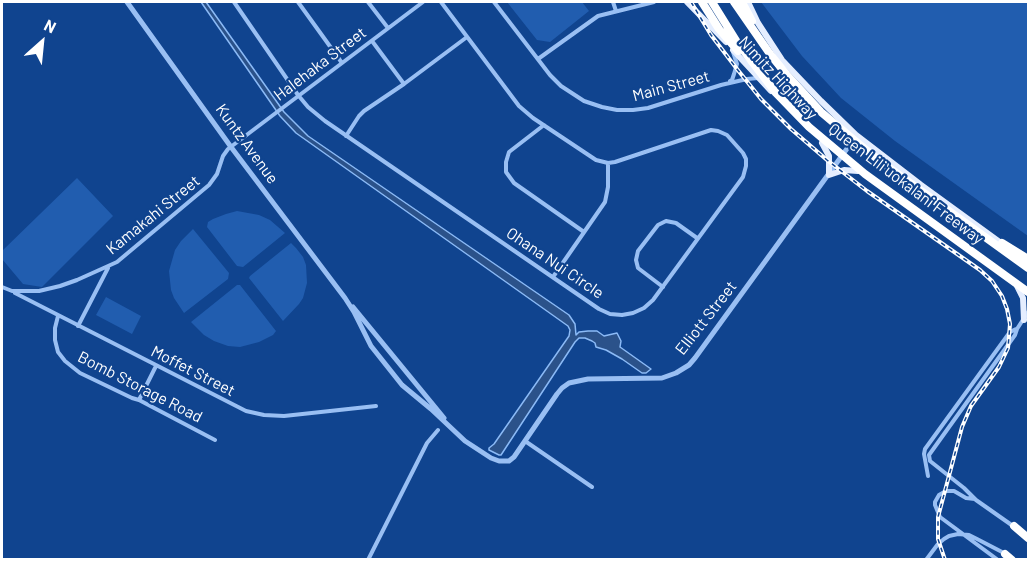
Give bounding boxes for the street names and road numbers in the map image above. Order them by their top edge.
street label: Halehaka Street [270,23,370,105]
street label: Nimitz Highway [735,32,821,124]
street label: Main Street [630,66,712,106]
street label: Kuntz Avenue [212,100,282,188]
street label: Queen Liliʻuokalani Freeway [825,119,987,249]
street label: Kamakahi Street [102,171,204,259]
street label: Ohana Nui Circle [503,223,607,303]
street label: Elliott Street [671,277,741,359]
street label: Moffet Street [148,342,238,400]
street label: Bomb Storage Road [75,347,205,427]

